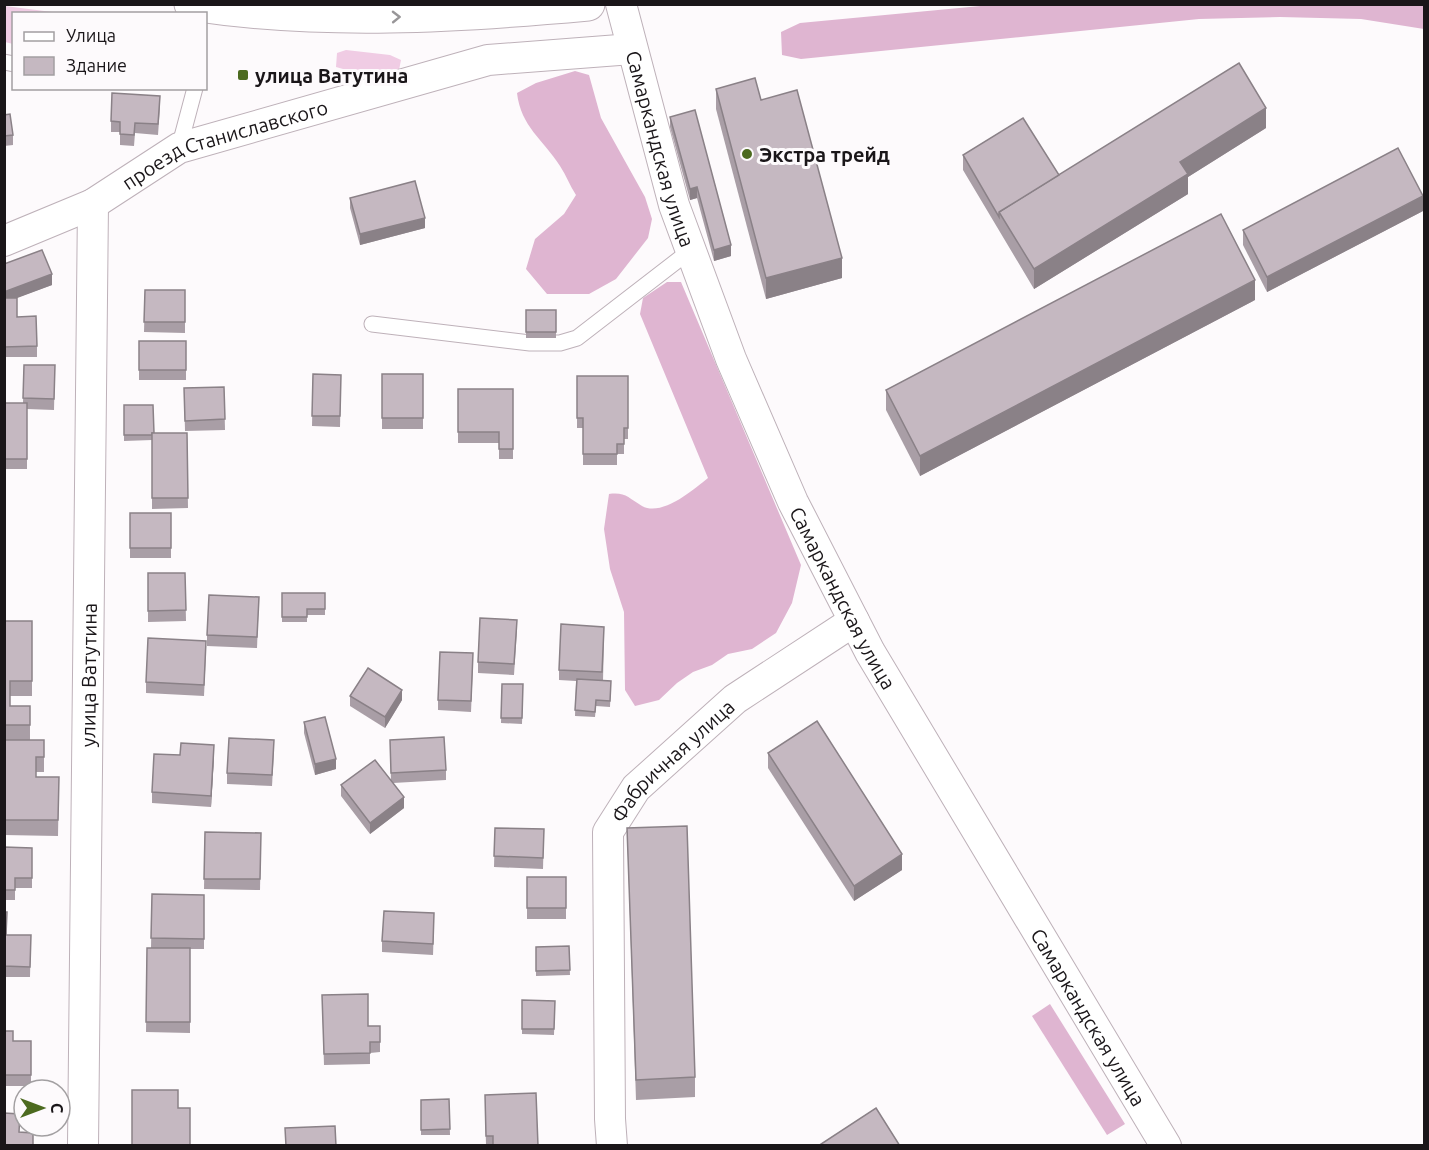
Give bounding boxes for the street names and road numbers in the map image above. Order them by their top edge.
street label: Самаркандская улица [622,48,700,250]
street label: проезд Станиславского [117,95,330,194]
street label: Самаркандская улица [786,503,901,693]
street label: улица Ватутина [76,603,100,747]
street label: Фабричная улица [606,694,738,826]
street label: Самаркандская улица [1027,924,1151,1110]

